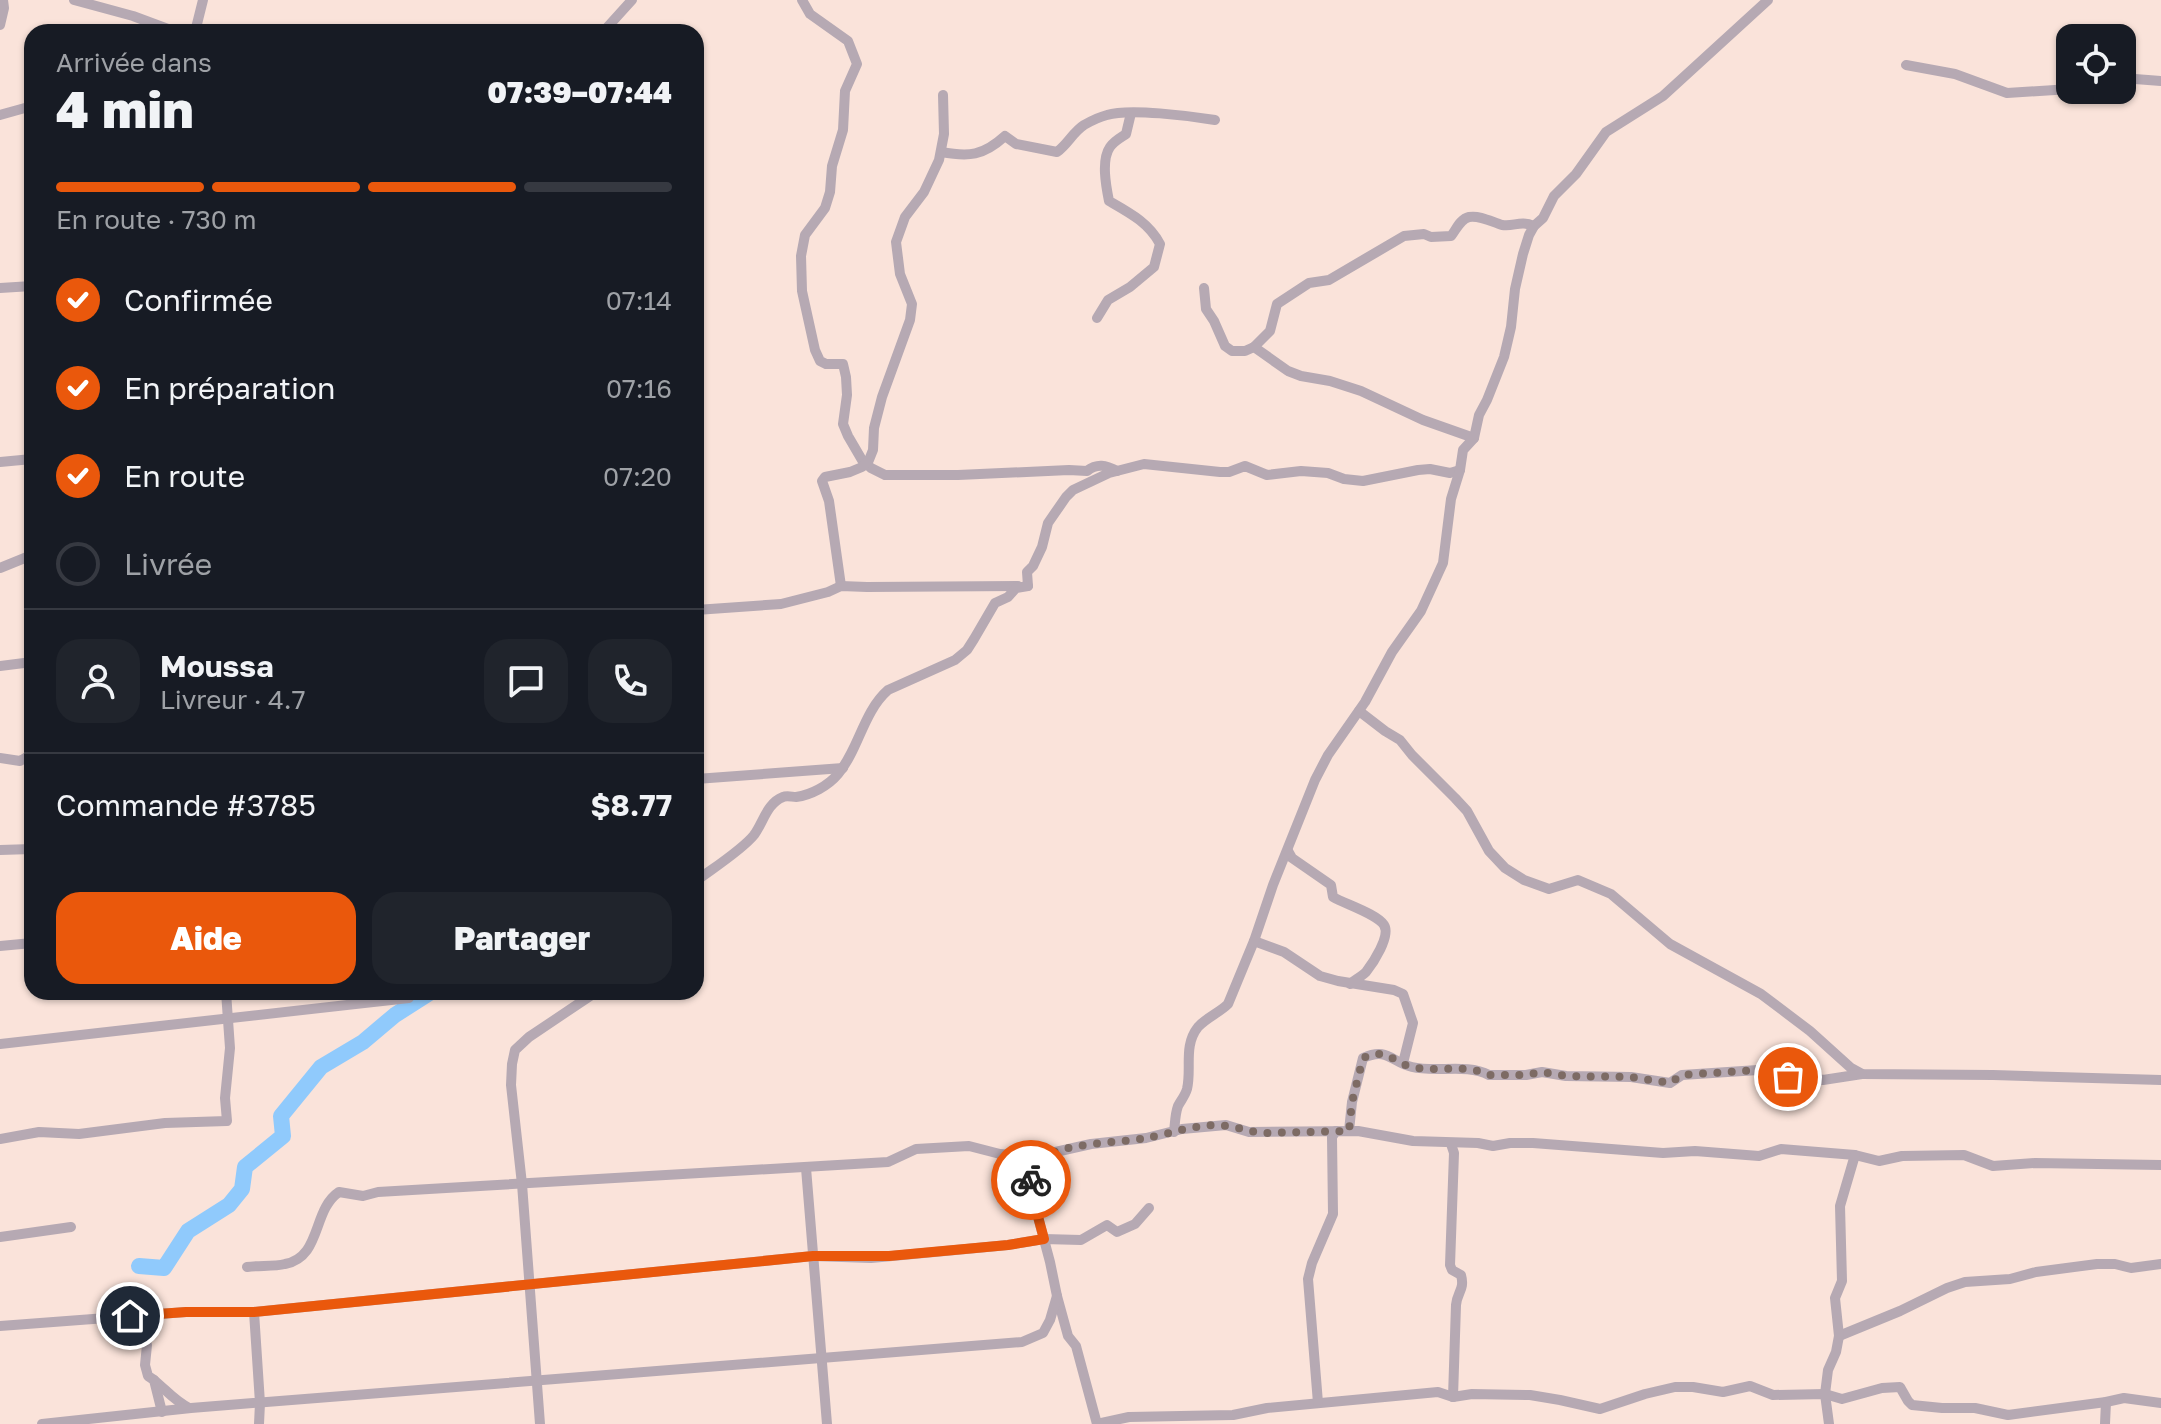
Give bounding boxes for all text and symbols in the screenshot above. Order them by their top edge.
map controls [2056,24,2136,104]
button: locate [2056,24,2136,104]
text: Arrivée dans [56,47,212,78]
text: 07:39–07:44 [487,74,672,110]
text: 4 min [56,77,194,139]
text: En route · 730 m [56,204,256,235]
icon: check [56,278,100,322]
text: Confirmée [124,282,273,318]
text: 07:14 [606,285,672,316]
icon: check [56,366,100,410]
text: En préparation [124,370,335,406]
text: 07:16 [606,373,672,404]
icon: check [56,454,100,498]
text: En route [124,458,245,494]
text: 07:20 [603,461,672,492]
text: Livrée [124,546,212,582]
button: person [56,639,140,723]
button: chat [484,639,568,723]
button: phone [588,639,672,723]
text: Moussa [160,648,274,684]
text: Livreur · 4.7 [160,684,305,715]
text: Commande #3785 [56,787,316,823]
text: $8.77 [590,787,672,823]
button: Aide [56,892,356,984]
button: Partager [372,892,672,984]
pin [1754,1043,1822,1111]
icon: bag [1766,1055,1810,1099]
courier [991,1140,1071,1220]
icon: bike [1009,1158,1053,1202]
pin [96,1282,164,1350]
icon: home [108,1294,152,1338]

